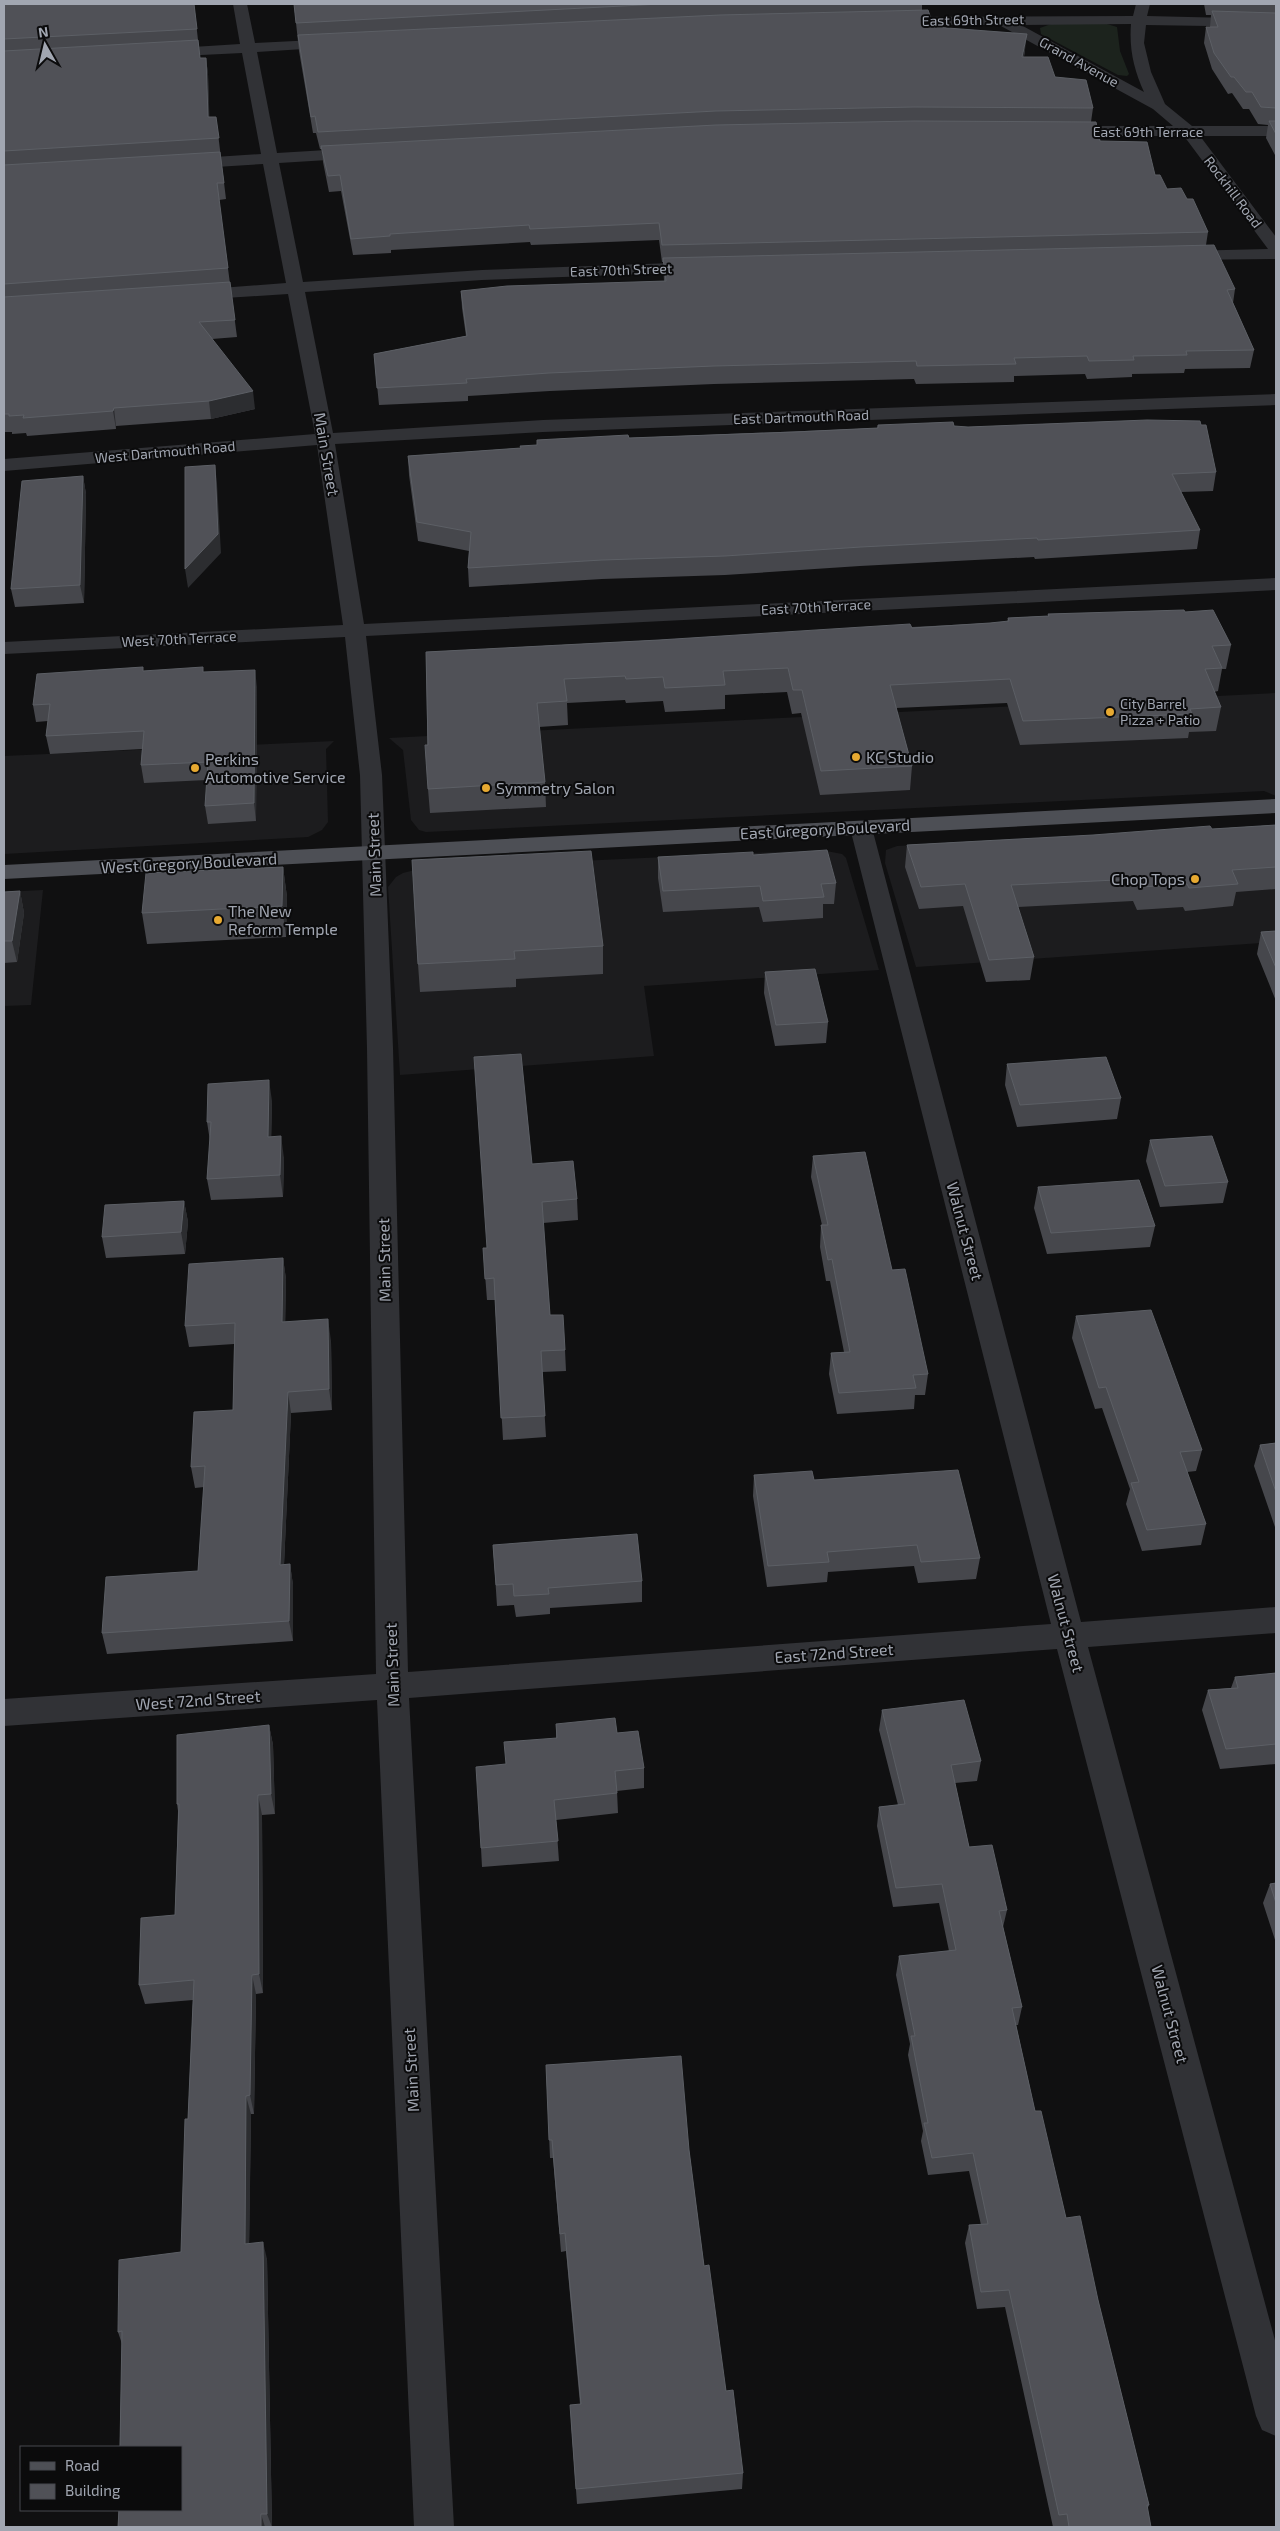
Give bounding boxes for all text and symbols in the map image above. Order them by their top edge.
street label: East 69th Street [922,10,1024,29]
north arrow [20,20,70,70]
text: N [37,23,49,41]
street label: Grand Avenue [1037,33,1122,90]
street label: East 69th Terrace [1093,123,1203,140]
street label: Rockhill Road [1201,152,1266,231]
street label: East 70th Street [570,259,672,280]
street label: East Dartmouth Road [733,406,869,427]
street label: Main Street [311,411,344,497]
street label: West Dartmouth Road [94,437,236,466]
street label: East 70th Terrace [760,595,871,618]
street label: West 70th Terrace [121,627,237,650]
place label: City Barrel Pizza + Patio [1120,695,1200,728]
marker: City Barrel Pizza + Patio [1104,706,1116,718]
place label: KC Studio [866,747,934,766]
place label: Perkins Automotive Service [205,749,346,786]
marker: KC Studio [850,751,862,763]
marker: Perkins Automotive Service [189,762,201,774]
place label: Symmetry Salon [496,778,615,797]
marker: Symmetry Salon [480,782,492,794]
street label: Main Street [363,813,384,897]
street label: East Gregory Boulevard [739,815,911,842]
street label: West Gregory Boulevard [100,848,277,877]
place label: Chop Tops [1111,869,1185,888]
marker: Chop Tops [1189,873,1201,885]
place label: The New Reform Temple [228,901,338,938]
marker: The New Reform Temple [212,914,224,926]
street label: Walnut Street [943,1180,988,1282]
street label: Main Street [373,1218,394,1302]
street label: Walnut Street [1044,1572,1089,1674]
street label: Main Street [381,1623,402,1707]
street label: East 72nd Street [774,1639,894,1666]
street label: West 72nd Street [135,1686,261,1713]
street label: Walnut Street [1148,1963,1193,2065]
street label: Main Street [399,2028,422,2113]
legend [20,2446,182,2511]
text: Road [65,2456,100,2474]
text: Building [65,2481,121,2499]

